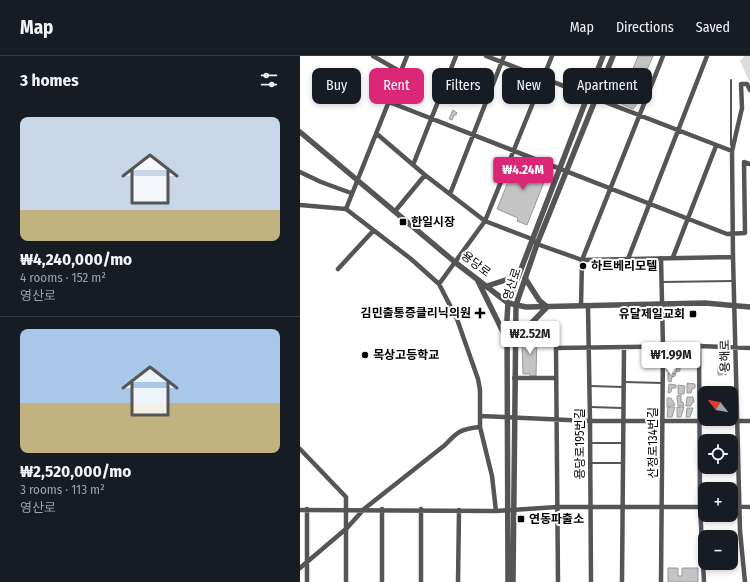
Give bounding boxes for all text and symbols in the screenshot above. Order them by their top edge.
text: Map [20,16,53,39]
text: Map [570,19,594,36]
text: Directions [616,19,674,36]
text: Saved [696,19,730,36]
chip: Buy [312,68,361,104]
chip: Rent [369,68,424,104]
chip: Filters [432,68,494,104]
chip: New [502,68,555,104]
chip: Apartment [563,68,652,104]
icon: filters [258,69,280,91]
text: 3 homes [20,70,79,91]
icon: home [114,143,186,215]
pin: ₩4.24M [490,157,556,191]
text: ₩4.24M [502,162,544,177]
place label: 한일시장 [411,215,455,229]
marker: 한일시장 [398,217,408,227]
street label: 용당로 [459,248,493,280]
text: ₩4,240,000/mo [20,249,132,270]
place label: 하트베리모텔 [591,259,657,273]
marker: 하트베리모텔 [578,261,588,271]
street label: 영산로 [500,266,524,302]
text: 4 rooms · 152 m² [20,270,106,285]
text: 영산로 [20,288,56,303]
place label: 김민출통증클리닉의원 [361,306,471,320]
marker: 김민출통증클리닉의원 [474,307,486,319]
place label: 유달제일교회 [619,307,685,321]
marker: 유달제일교회 [688,309,698,319]
pin: ₩2.52M [497,321,563,355]
text: ₩2.52M [510,326,550,341]
street label: 용해로 [718,339,732,373]
pin: ₩1.99M [638,342,704,376]
text: ₩1.99M [650,347,692,362]
place label: 목상고등학교 [373,348,439,362]
marker: 목상고등학교 [360,350,370,360]
icon: home [114,355,186,427]
north arrow [698,386,738,426]
map controls [698,386,738,570]
street label: 산정로134번길 [646,407,660,479]
street label: 용당로195번길 [573,408,587,480]
button: locate [698,434,738,474]
text: ₩2,520,000/mo [20,461,131,482]
text: 3 rooms · 113 m² [20,482,105,497]
button: + [698,482,738,522]
text: 영산로 [20,500,56,515]
place label: 연동파출소 [529,512,584,526]
marker: 연동파출소 [516,514,526,524]
button: − [698,530,738,570]

